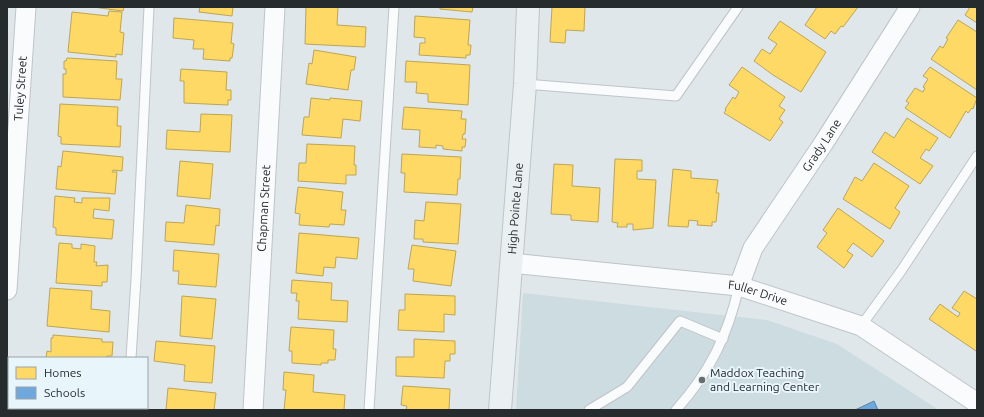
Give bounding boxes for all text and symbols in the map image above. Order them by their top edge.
street label: Tuley Street [11,55,29,121]
street label: Grady Lane [799,116,843,174]
street label: High Pointe Lane [505,162,525,255]
street label: Chapman Street [255,164,272,252]
street label: Fuller Drive [727,278,789,307]
legend [8,357,148,409]
text: Homes [44,366,82,379]
place label: Maddox Teaching and Learning Center [710,366,820,393]
marker: Maddox Teaching and Learning Center [697,375,707,385]
text: Schools [44,386,85,399]

